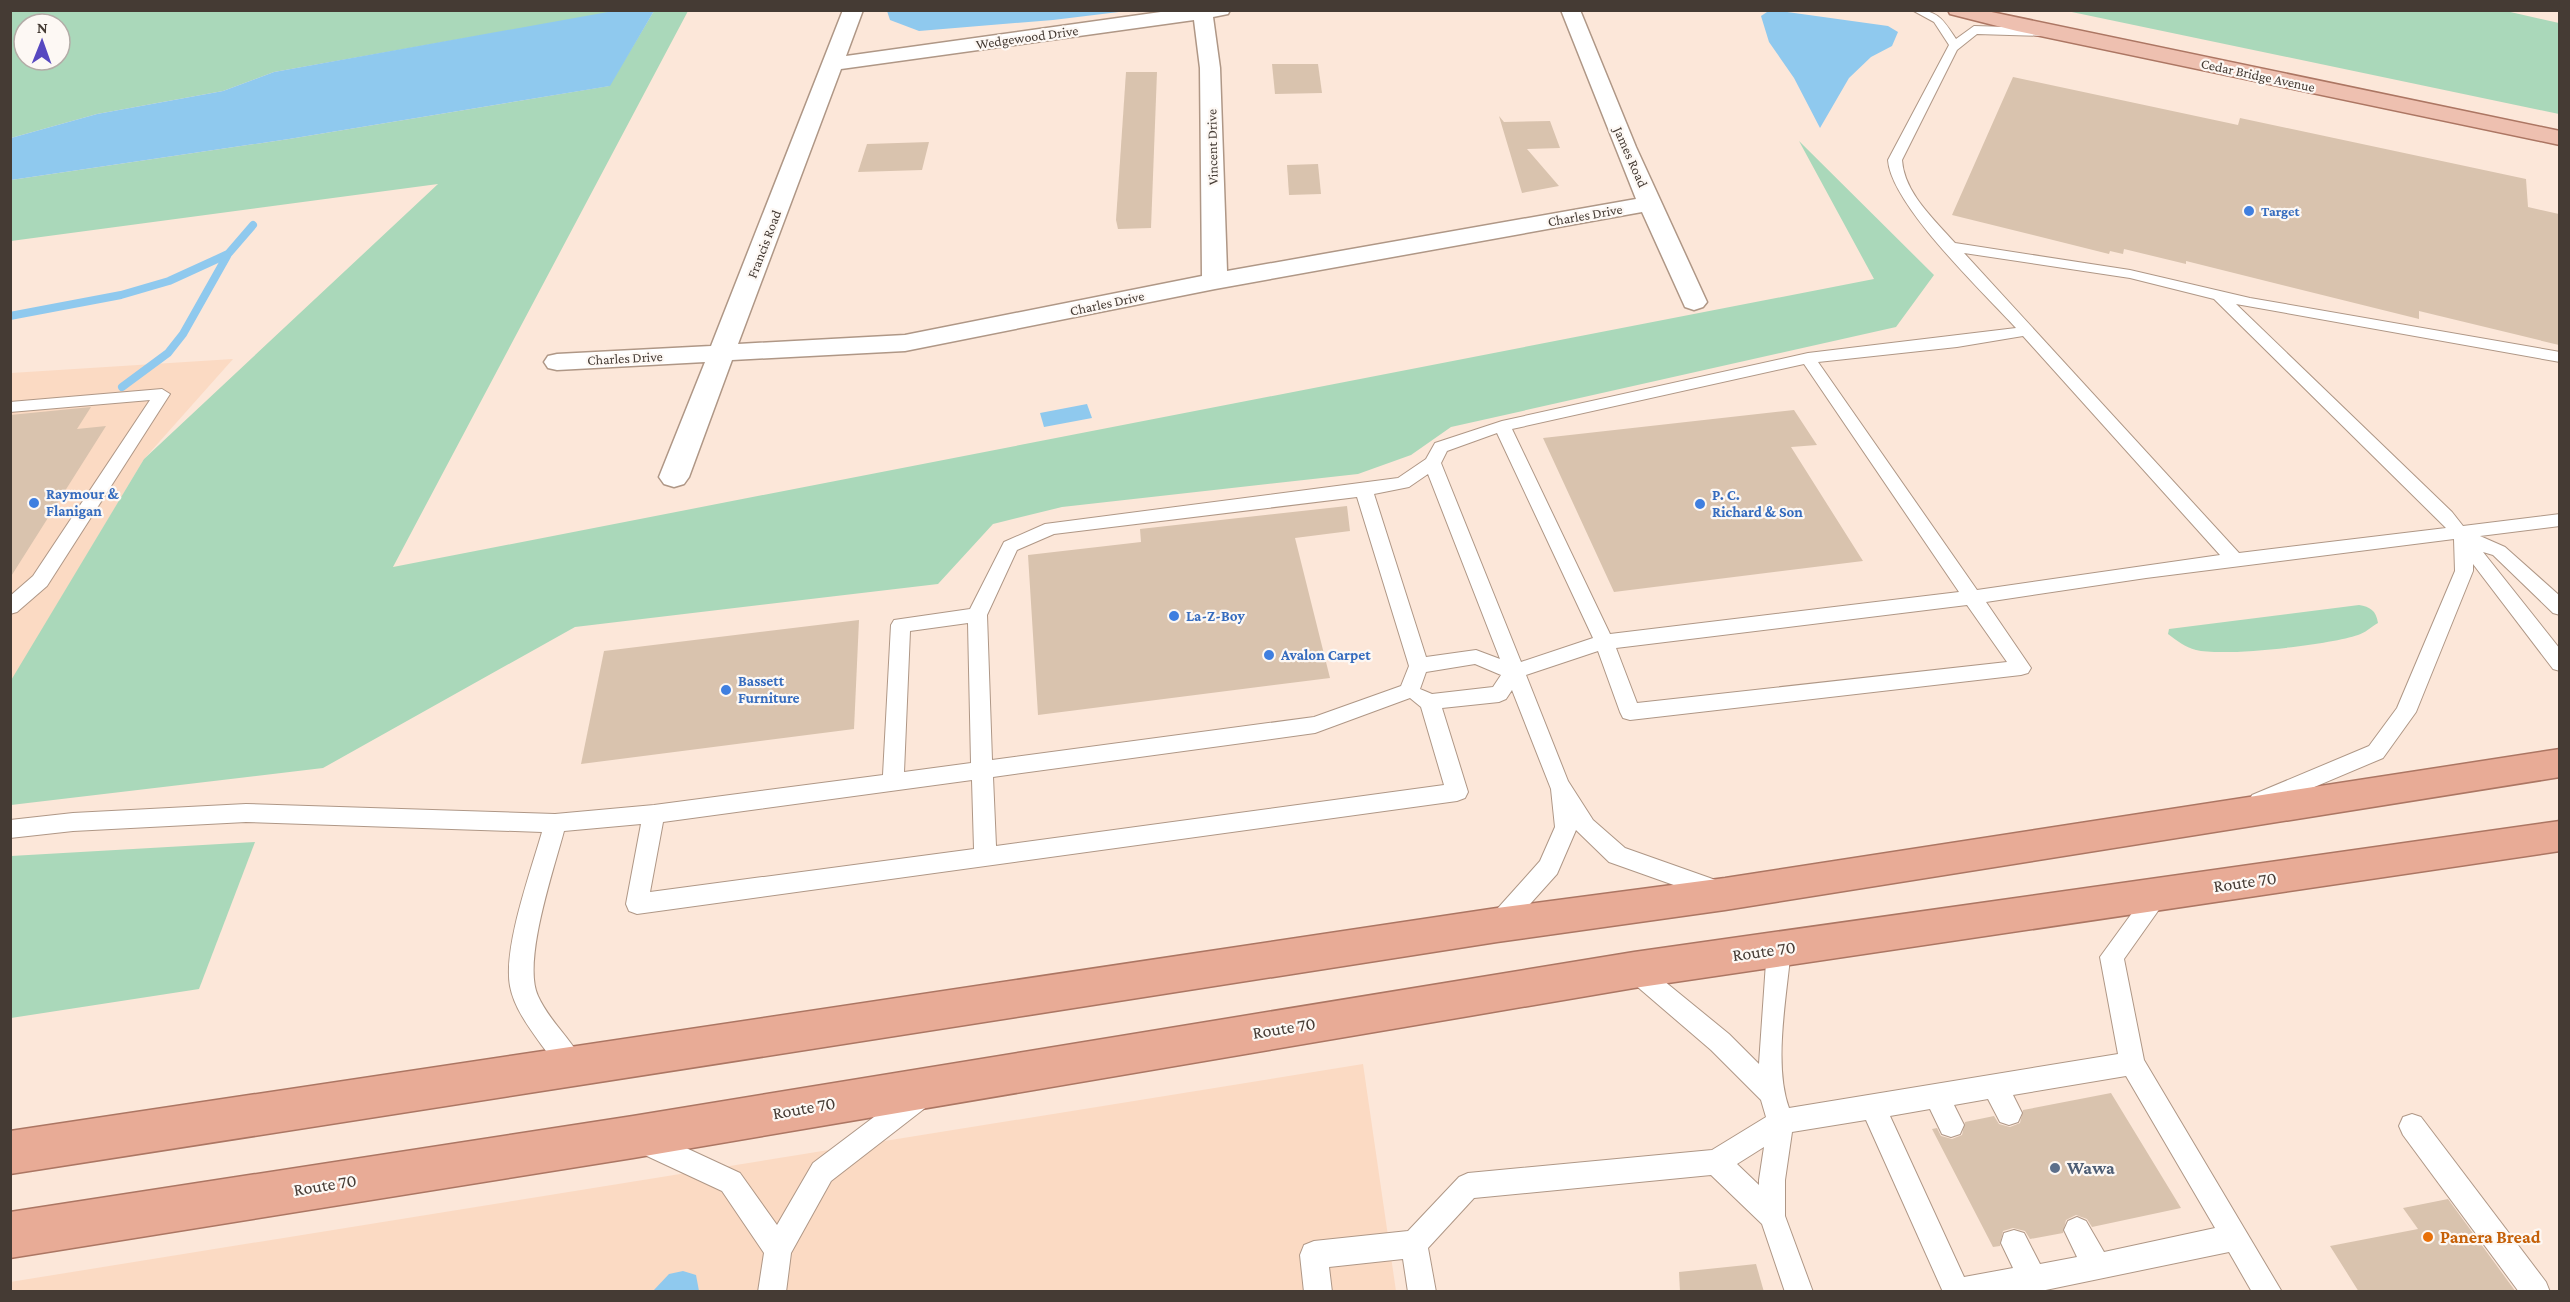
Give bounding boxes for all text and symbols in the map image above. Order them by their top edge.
north arrow [12,12,72,72]
text: N [37,19,48,36]
street label: Wedgewood Drive [975,22,1079,52]
street label: Cedar Bridge Avenue [2200,55,2316,95]
street label: Vincent Drive [1203,109,1221,185]
street label: James Road [1610,122,1652,190]
street label: Charles Drive [1546,201,1624,229]
place label: Target [2261,203,2301,219]
marker: Target [2242,204,2256,218]
street label: Francis Road [744,207,785,280]
street label: Charles Drive [1068,287,1146,319]
street label: Charles Drive [587,348,663,368]
place label: Raymour & Flanigan [46,486,120,519]
place label: P. C. Richard & Son [1712,487,1803,520]
marker: Raymour & Flanigan [27,496,41,510]
marker: P. C. Richard & Son [1693,497,1707,511]
place label: La-Z-Boy [1186,608,1245,624]
marker: La-Z-Boy [1167,609,1181,623]
place label: Avalon Carpet [1280,647,1371,663]
marker: Avalon Carpet [1262,648,1276,662]
place label: Bassett Furniture [738,673,800,706]
marker: Bassett Furniture [719,683,733,697]
street label: Route 70 [2212,868,2278,896]
street label: Route 70 [1731,937,1797,965]
street label: Route 70 [1251,1013,1317,1043]
street label: Route 70 [771,1093,837,1123]
place label: Wawa [2066,1158,2115,1178]
marker: Wawa [2048,1161,2062,1175]
street label: Route 70 [292,1170,358,1200]
place label: Panera Bread [2440,1227,2541,1247]
marker: Panera Bread [2421,1230,2435,1244]

